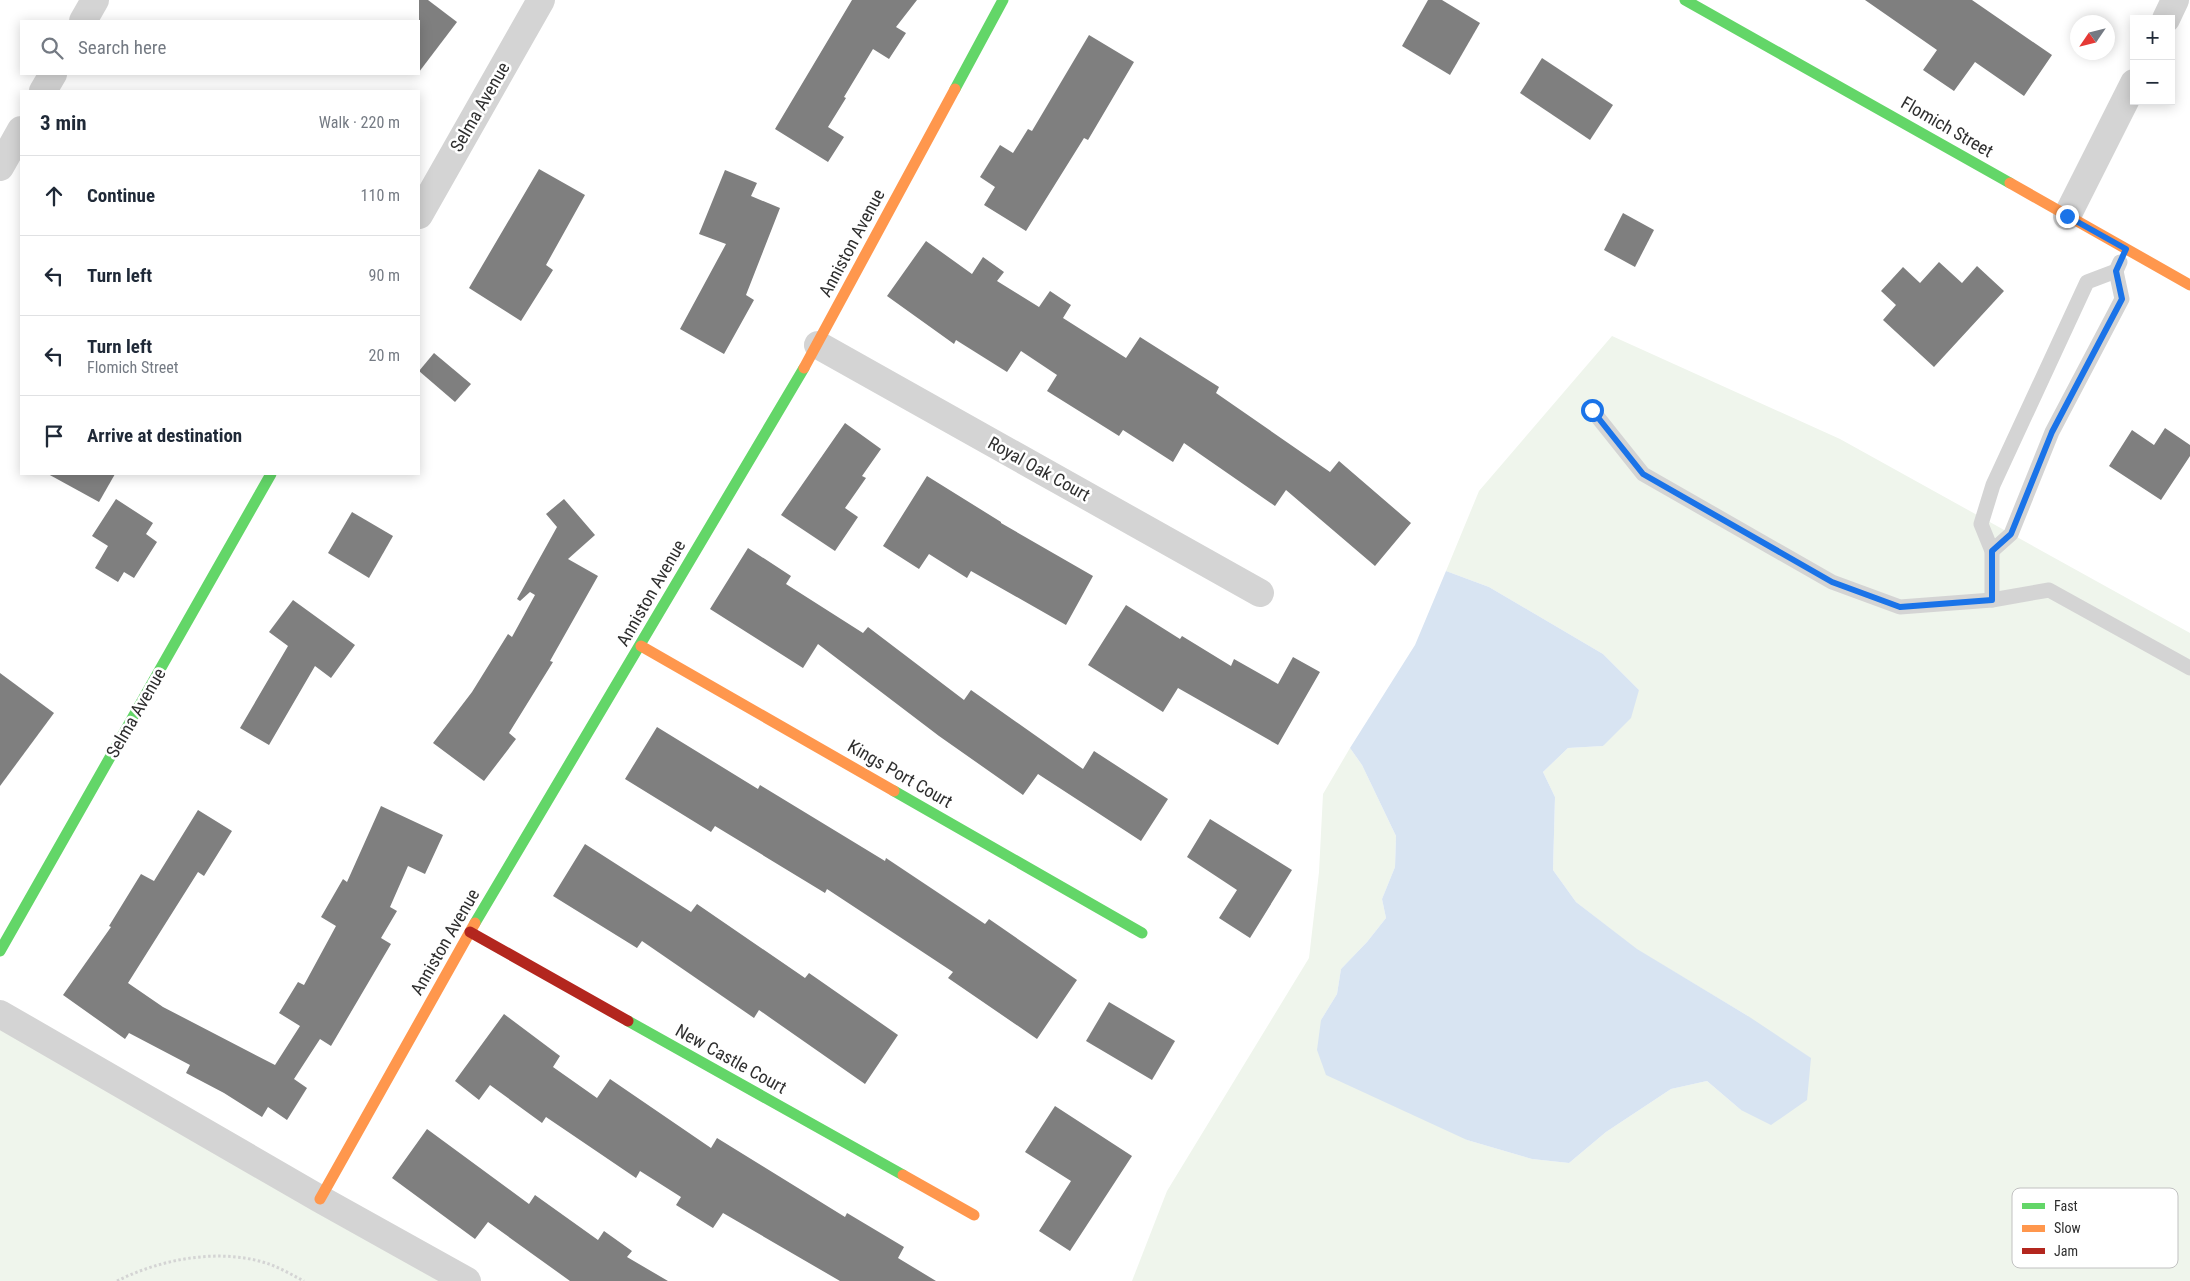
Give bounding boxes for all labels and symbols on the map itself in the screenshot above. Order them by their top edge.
north arrow [2070,15,2115,60]
street label: Selma Avenue [445,58,514,155]
street label: Flomich Street [1897,92,1997,161]
street label: Anniston Avenue [814,185,889,300]
route end [2056,205,2079,228]
route start [1581,399,1604,422]
street label: Royal Oak Court [984,432,1094,505]
street label: Anniston Avenue [612,536,689,650]
street label: Selma Avenue [101,664,170,761]
street label: Kings Port Court [844,735,956,812]
street label: Anniston Avenue [406,885,483,999]
street label: New Castle Court [672,1019,790,1098]
legend [2012,1188,2178,1268]
text: Fast [2054,1198,2078,1214]
text: Slow [2054,1220,2081,1236]
text: Jam [2054,1243,2078,1259]

